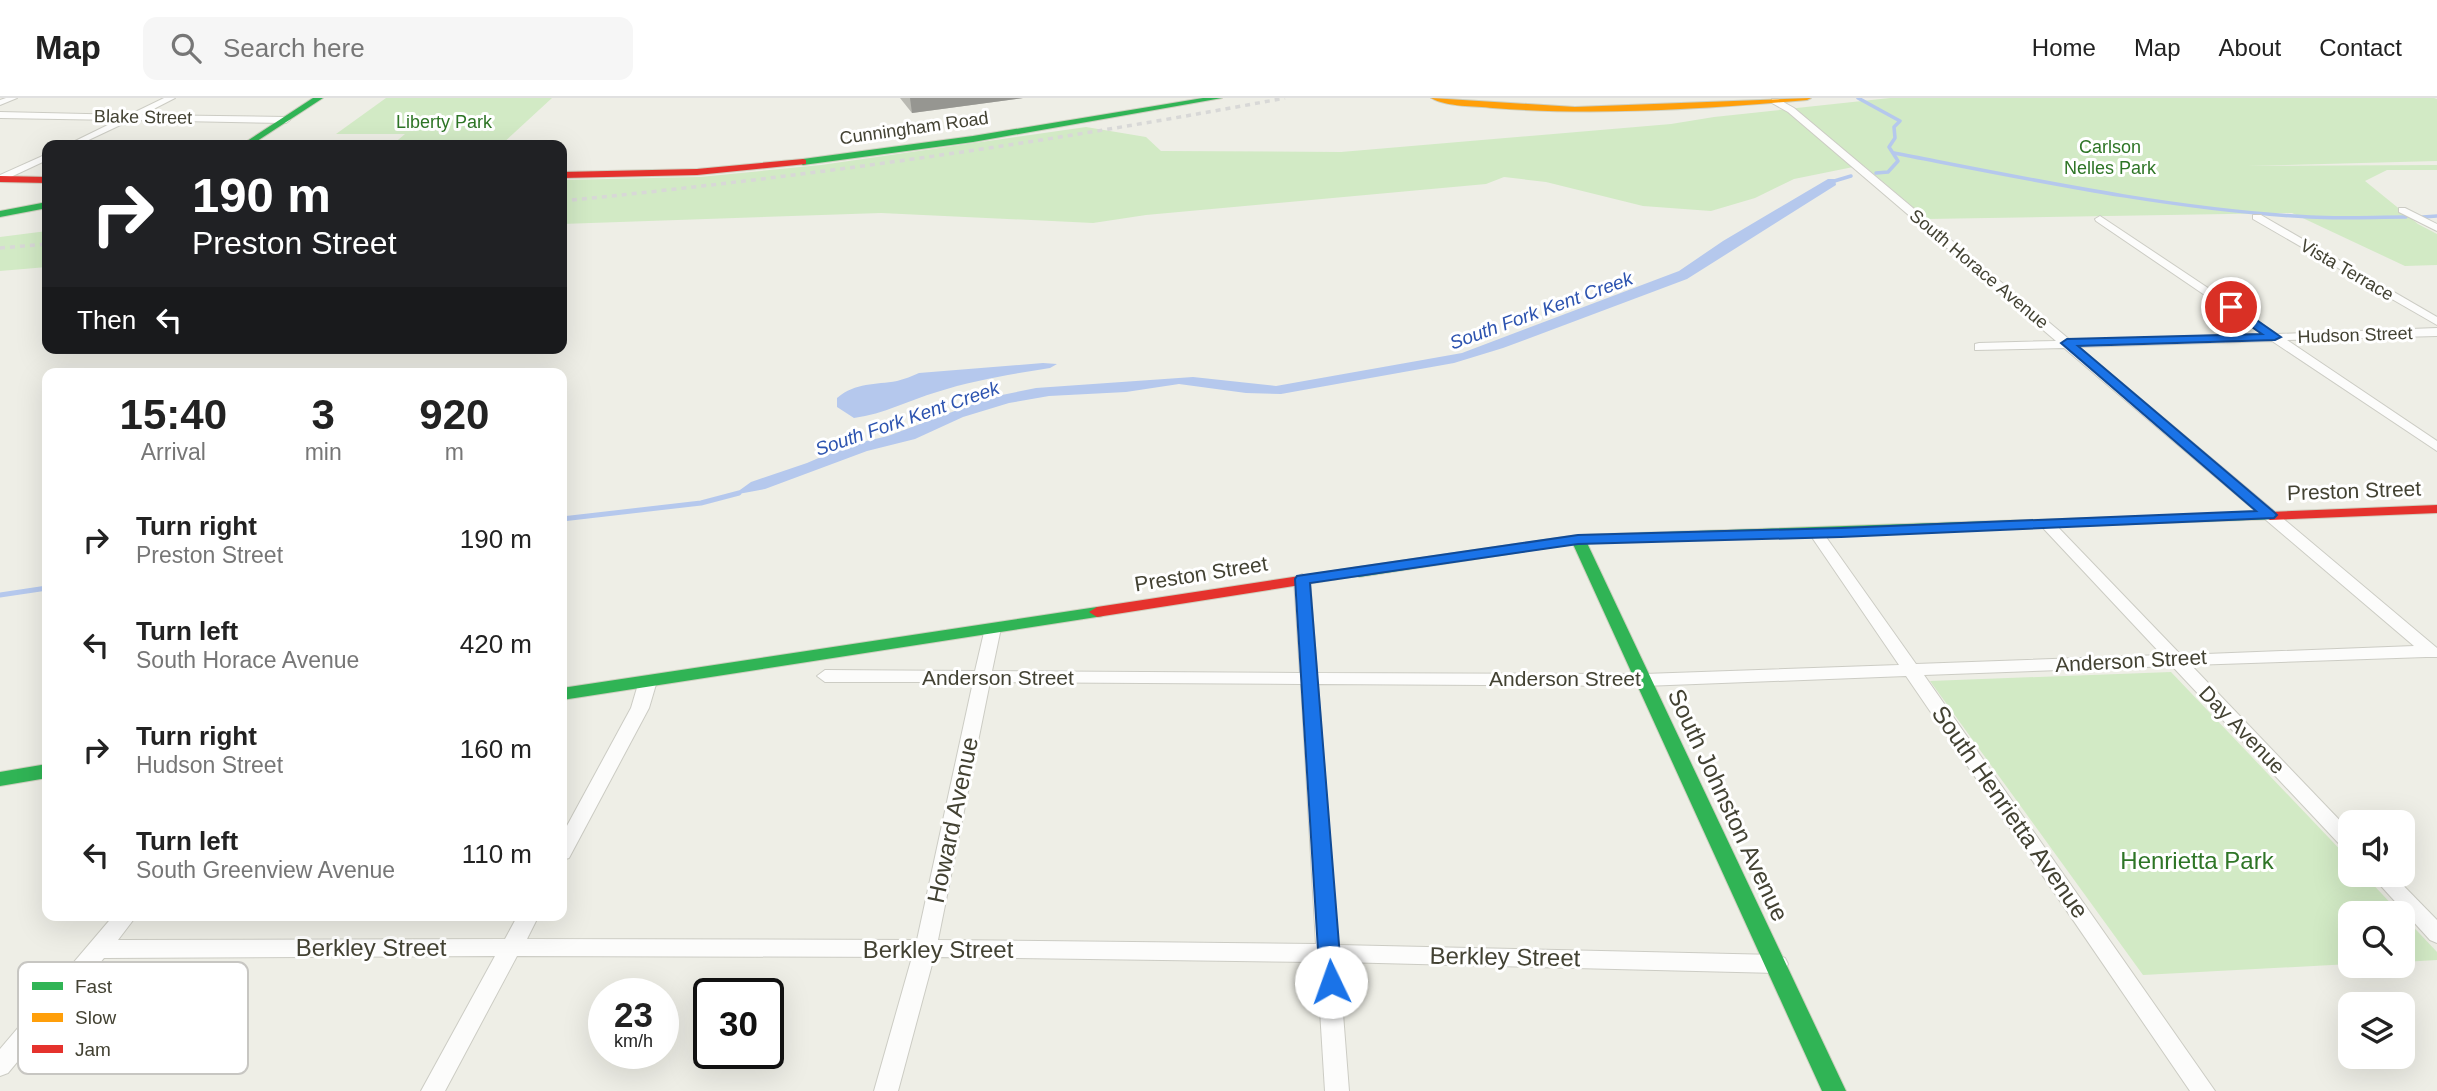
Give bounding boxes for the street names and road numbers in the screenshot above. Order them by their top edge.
street label: Blake Street [94,106,192,128]
street label: Cunningham Road [838,108,990,148]
street label: South Horace Avenue [1906,205,2052,333]
street label: Vista Terrace [2297,235,2397,305]
street label: Hudson Street [2297,323,2413,347]
street label: Preston Street [2287,477,2422,504]
street label: Preston Street [1133,552,1269,595]
street label: Anderson Street [2055,645,2208,676]
street label: Anderson Street [922,666,1074,689]
street label: Anderson Street [1489,667,1641,690]
street label: Day Avenue [2195,681,2290,778]
street label: South Johnston Avenue [1663,684,1794,925]
street label: South Henrietta Avenue [1927,700,2094,923]
street label: Howard Avenue [922,734,983,905]
street label: Berkley Street [296,934,447,961]
street label: Berkley Street [863,936,1014,963]
street label: Berkley Street [1429,942,1581,971]

